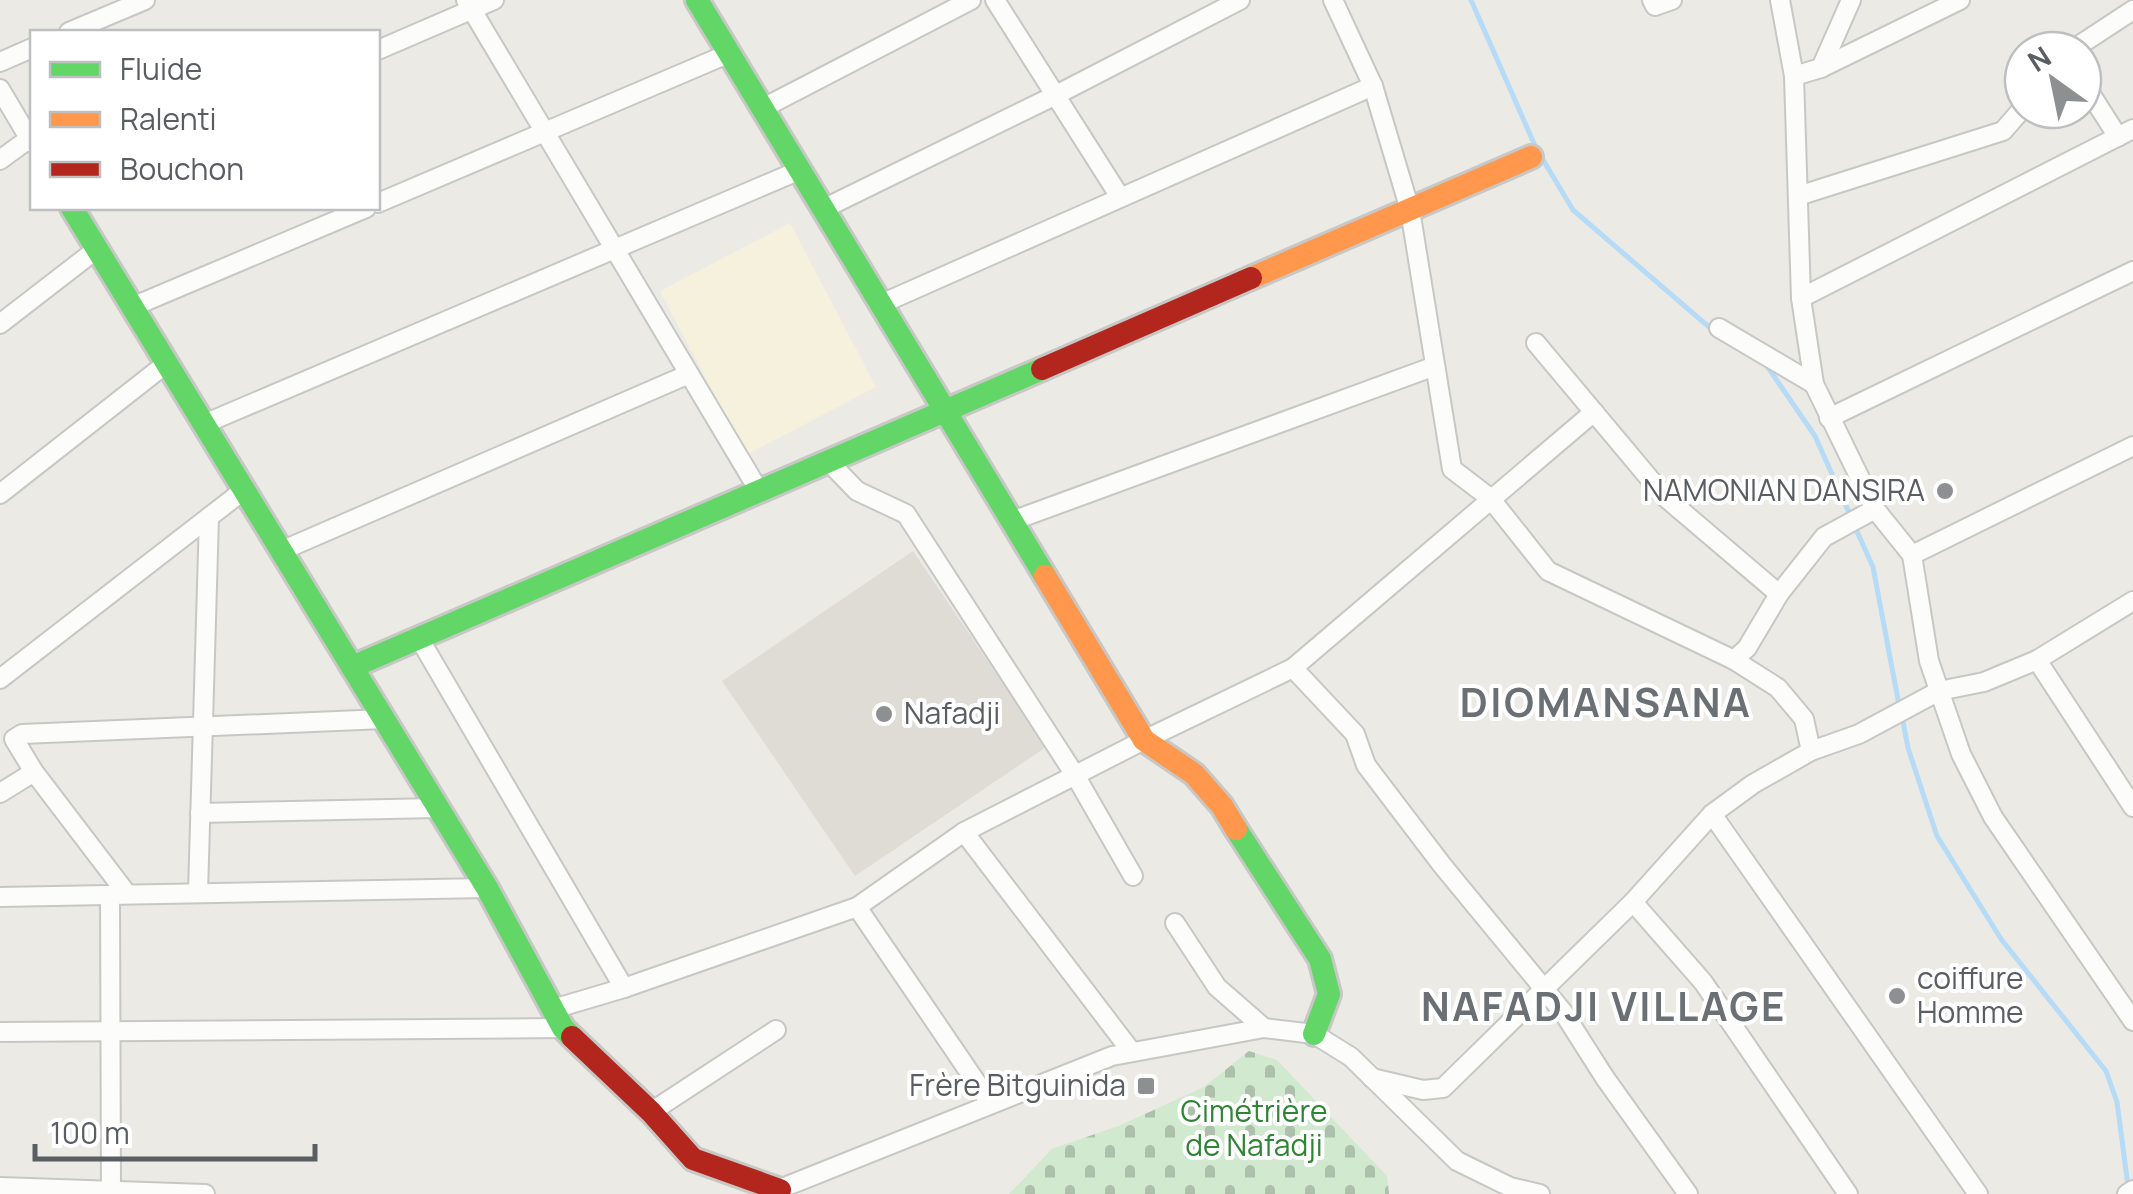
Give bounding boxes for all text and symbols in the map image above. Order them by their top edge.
legend [30,30,380,210]
north arrow [2003,30,2103,130]
text: N [2020,37,2058,80]
text: Fluide [120,48,202,89]
text: Ralenti [120,98,217,139]
text: Bouchon [120,148,244,189]
place label: NAMONIAN DANSIRA [1643,469,1925,510]
marker: NAMONIAN DANSIRA [1934,480,1956,502]
district label: DIOMANSANA [1460,674,1752,729]
place label: Nafadji [904,692,1000,733]
marker: Nafadji [873,703,895,725]
place label: coiffure Homme [1917,957,2024,1032]
district label: NAFADJI VILLAGE [1421,978,1787,1033]
marker: coiffure Homme [1886,985,1908,1007]
place label: Frère Bitguinida [909,1064,1126,1105]
marker: Frère Bitguinida [1135,1075,1157,1097]
park label: Cimétrière de Nafadji [1181,1090,1327,1165]
scale bar [35,1099,315,1161]
text: 100 m [50,1112,130,1153]

